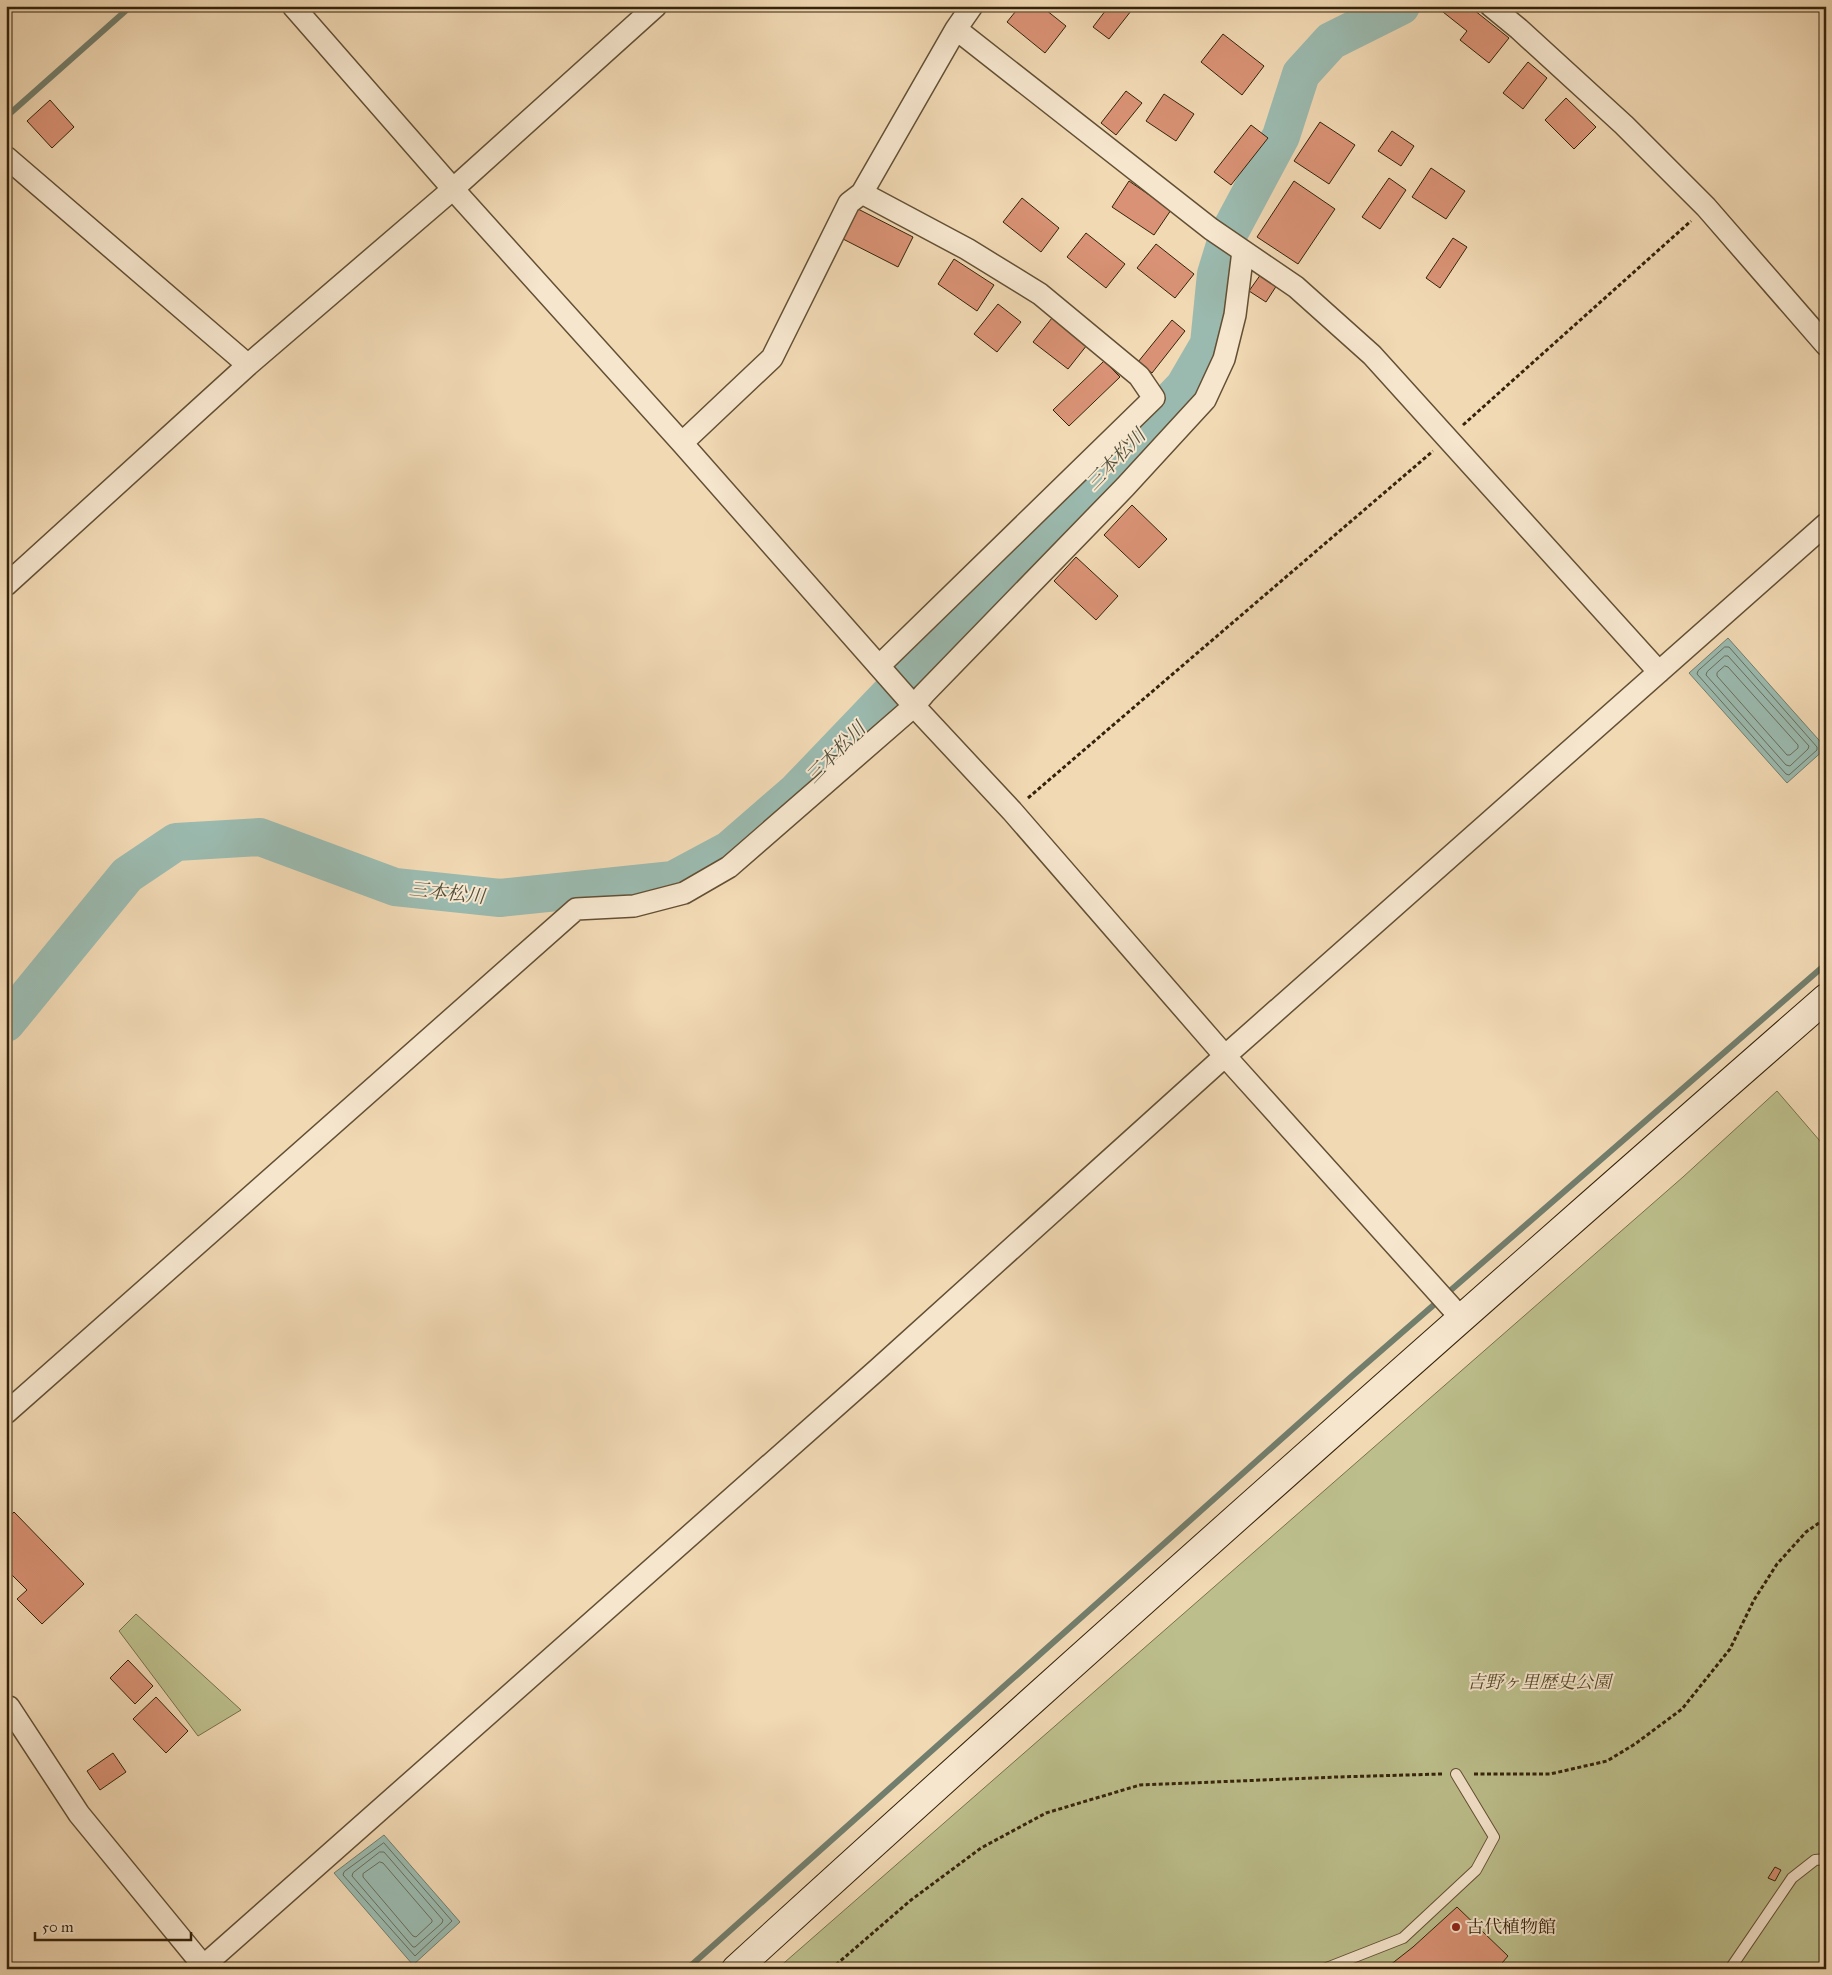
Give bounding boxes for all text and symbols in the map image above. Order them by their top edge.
water label: 三本松川 [1081,423,1151,495]
water label: 三本松川 [801,716,871,788]
water label: 三本松川 [408,877,488,908]
park label: 吉野ヶ里歴史公園 [1467,1671,1614,1693]
scale bar [35,1910,191,1942]
place label: 古代植物館 [1466,1916,1556,1938]
text: 50 m [42,1918,74,1936]
marker: 古代植物館 [1450,1921,1462,1933]

